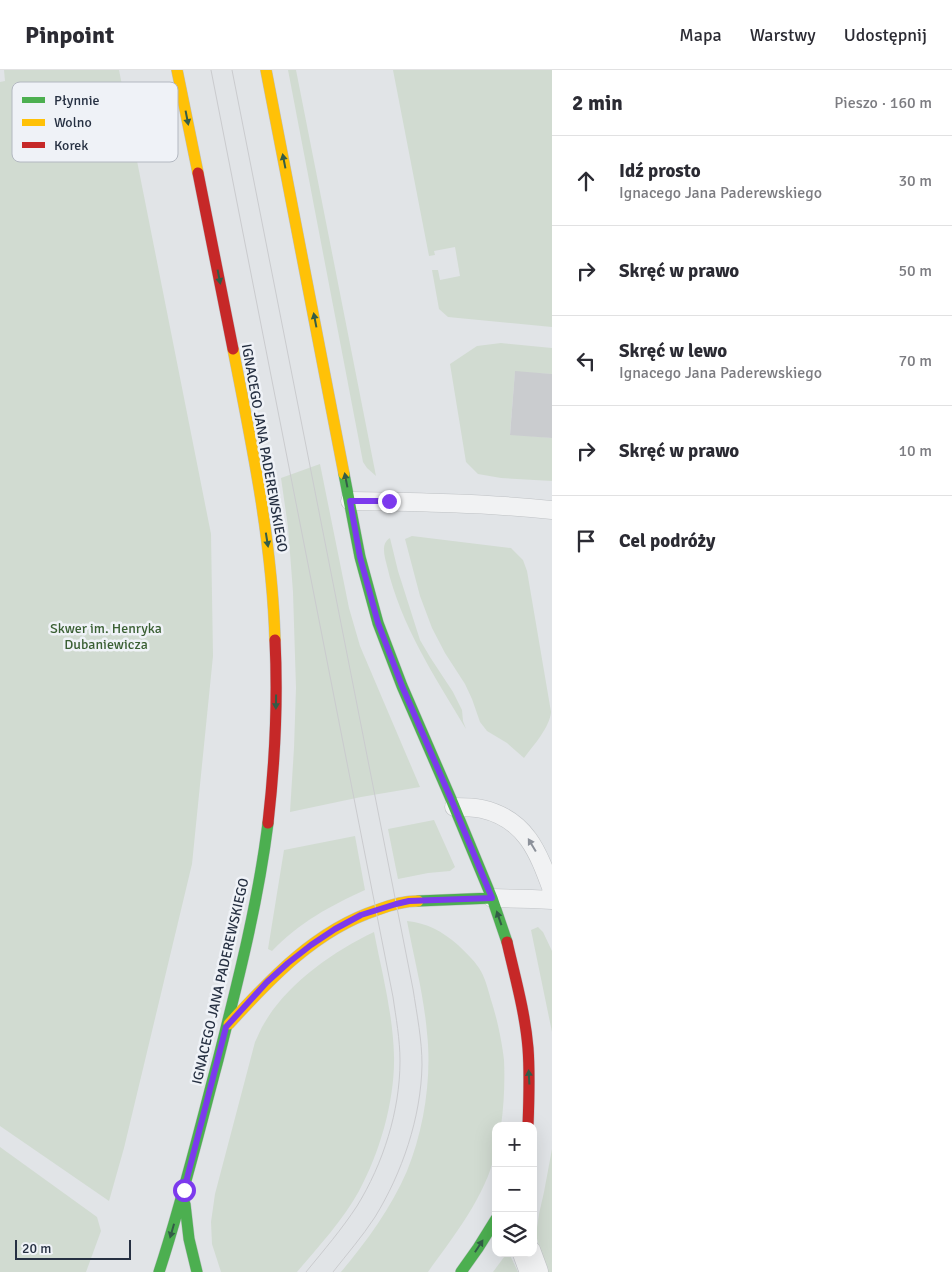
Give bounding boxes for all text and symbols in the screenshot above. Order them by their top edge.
text: Pinpoint [25,20,114,50]
text: Mapa [679,24,722,46]
text: Warstwy [750,24,816,46]
text: Udostępnij [844,24,927,46]
legend [12,82,178,162]
text: 2 min [572,90,623,116]
text: Płynnie [54,92,99,109]
text: Pieszo · 160 m [834,93,932,113]
one-way arrow [183,110,191,125]
text: Wolno [54,114,92,131]
text: Korek [54,137,88,154]
one-way arrow [279,152,287,168]
text: Idź prosto [619,159,701,183]
icon: ahead [572,167,600,195]
text: 30 m [898,171,932,191]
text: Ignacego Jana Paderewskiego [619,183,822,203]
icon: right [572,257,600,285]
text: Skręć w prawo [619,259,739,283]
text: 50 m [898,261,932,281]
one-way arrow [215,269,223,285]
one-way arrow [310,312,318,328]
text: Skręć w lewo [619,339,727,363]
street label: IGNACEGO JANA PADEREWSKIEGO [238,343,291,554]
icon: left [572,347,600,375]
text: 70 m [898,351,932,371]
text: Ignacego Jana Paderewskiego [619,363,822,383]
icon: right [572,437,600,465]
text: Skręć w prawo [619,439,739,463]
text: 10 m [898,441,932,461]
one-way arrow [341,471,349,487]
route end [378,490,401,513]
icon: arrive [572,527,600,555]
text: Cel podróży [619,529,715,553]
one-way arrow [264,533,272,549]
park label: Skwer im. Henryka Dubaniewicza [50,620,162,653]
one-way arrow [271,695,279,711]
one-way arrow [528,839,537,852]
street label: IGNACEGO JANA PADEREWSKIEGO [188,876,253,1086]
one-way arrow [494,910,502,925]
one-way arrow [525,1069,533,1085]
map controls [492,1122,537,1257]
button: + [492,1122,537,1167]
button: − [492,1167,537,1212]
route start [173,1179,196,1202]
button: layers [492,1212,537,1257]
one-way arrow [168,1224,176,1239]
scale bar [15,1237,131,1260]
one-way arrow [474,1239,484,1253]
text: 20 m [22,1240,51,1257]

